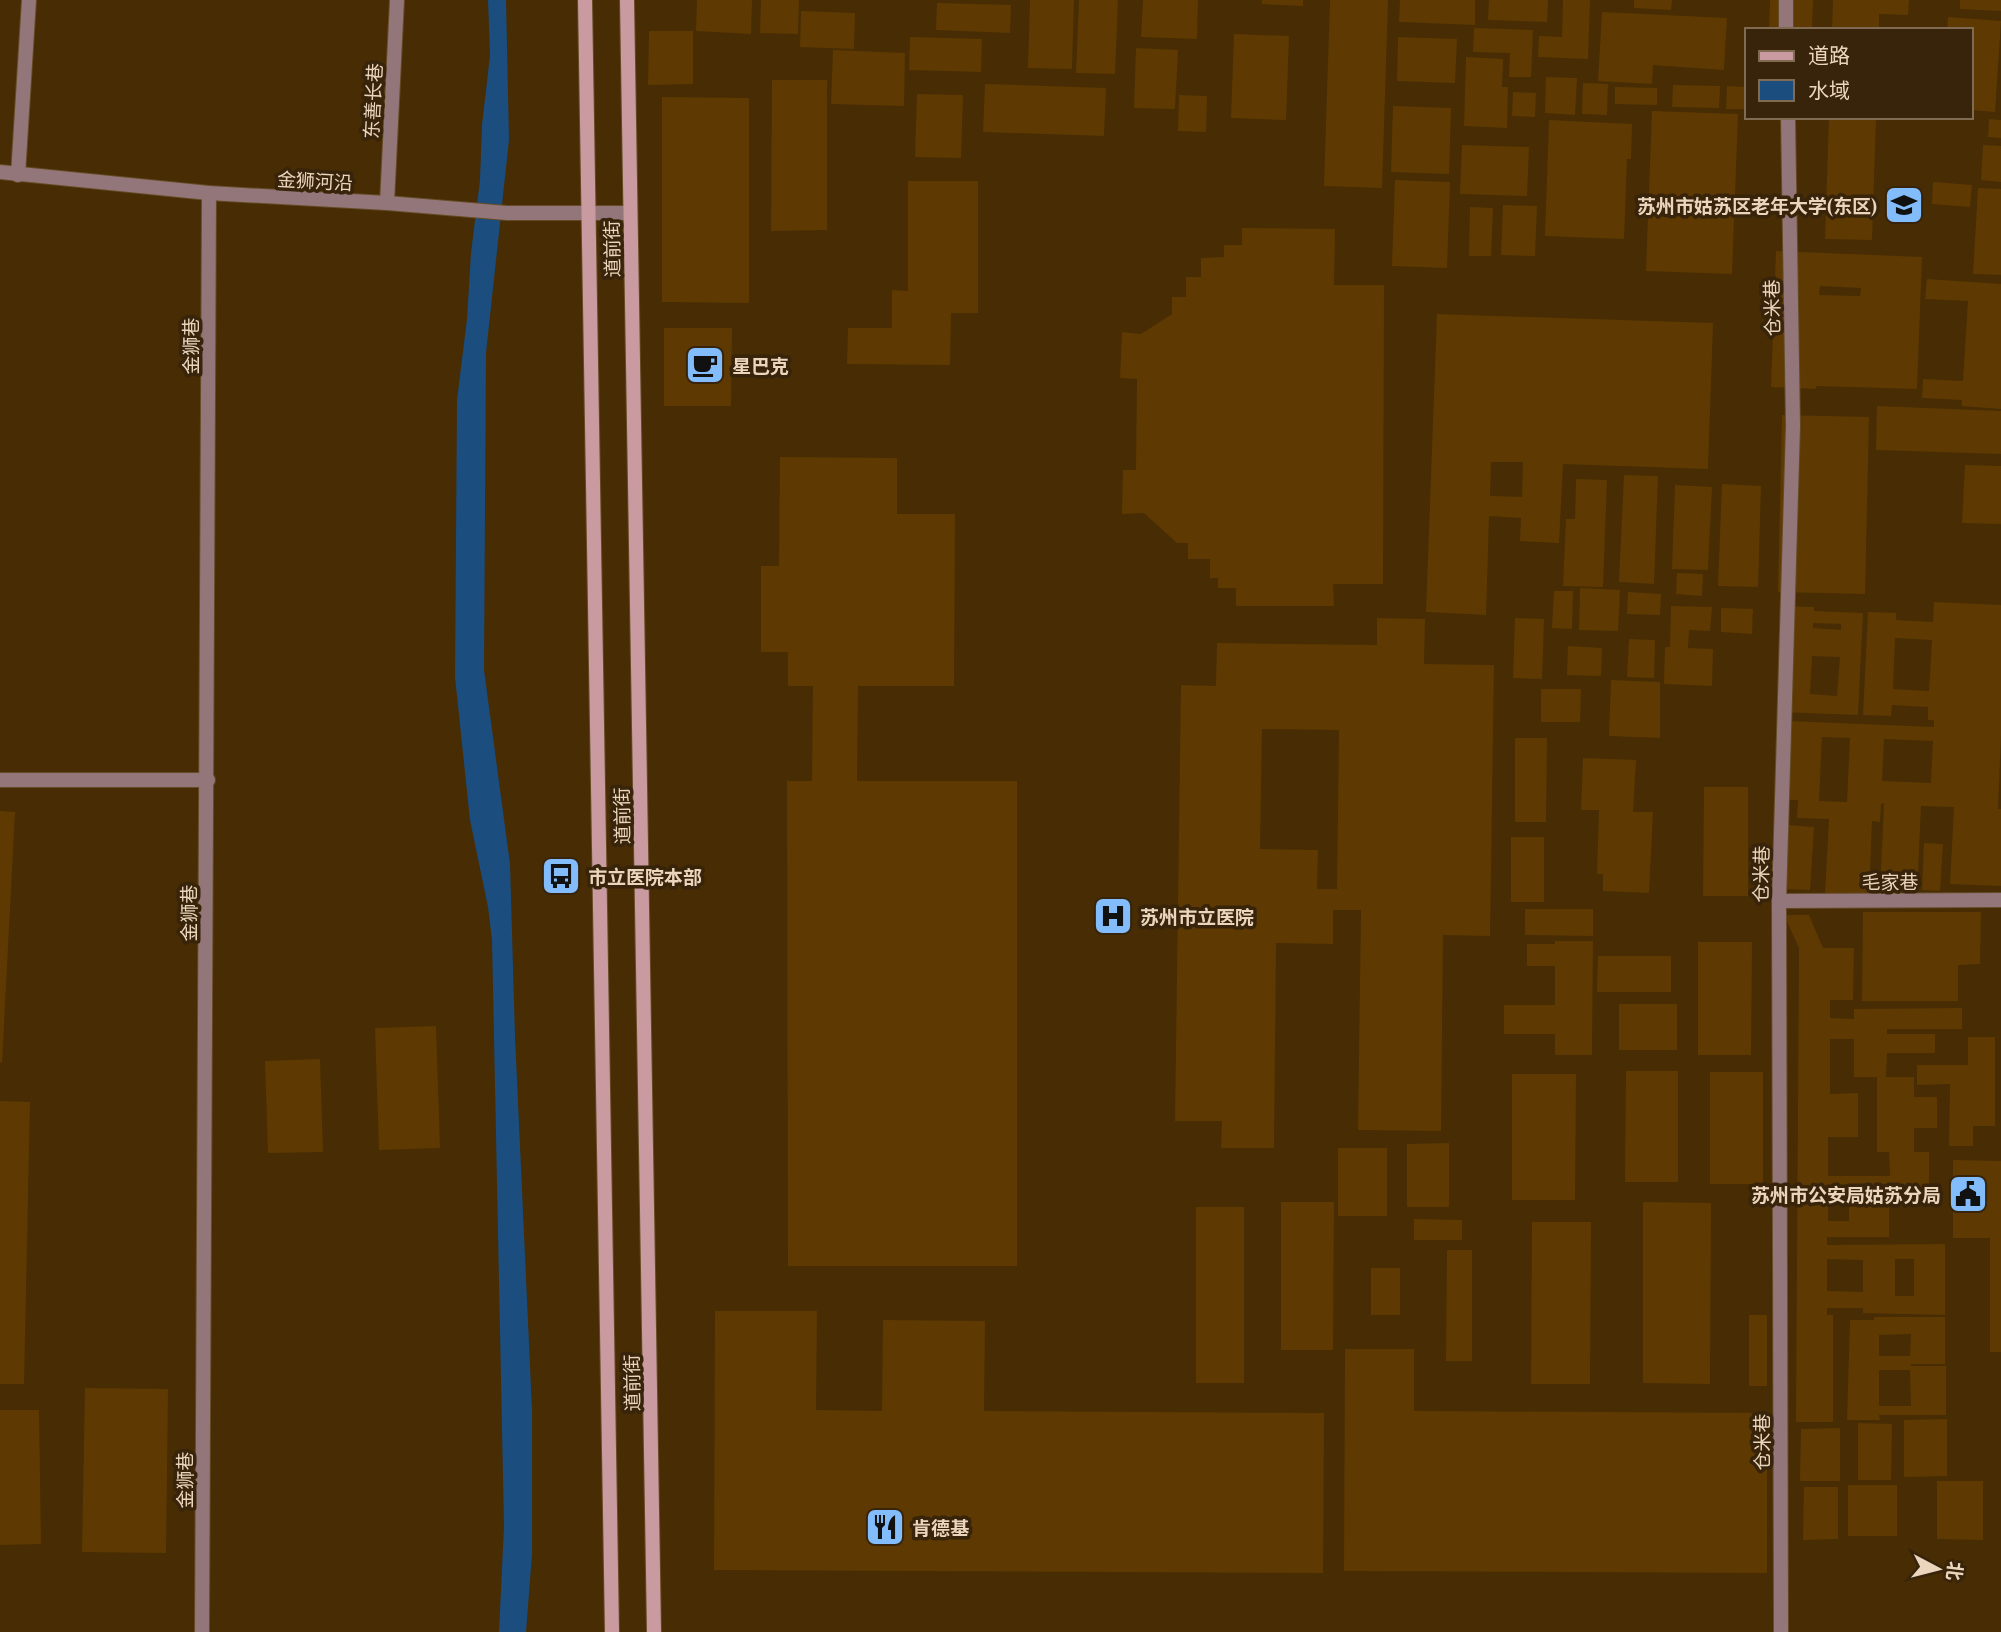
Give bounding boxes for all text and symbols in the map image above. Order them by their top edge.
legend [1745,28,1973,119]
text: 道路 [1808,40,1850,68]
street label: 东善长巷 [357,62,387,140]
text: 水域 [1808,75,1850,103]
street label: 金狮河沿 [276,165,354,195]
school or university icon: 苏州市姑苏区老年大学(东区) [1883,184,1925,226]
place label: 苏州市姑苏区老年大学(东区) [1637,192,1877,218]
street label: 道前街 [598,220,624,278]
street label: 仓米巷 [1758,279,1784,337]
street label: 金狮巷 [177,317,203,375]
cafe icon: 星巴克 [684,344,726,386]
place label: 星巴克 [732,352,789,378]
street label: 道前街 [608,787,634,845]
street label: 仓米巷 [1747,845,1773,903]
bus stop icon: 市立医院本部 [540,855,582,897]
place label: 市立医院本部 [588,863,702,889]
street label: 毛家巷 [1861,868,1919,894]
street label: 金狮巷 [175,884,201,942]
hospital icon: 苏州市立医院 [1092,895,1134,937]
place label: 苏州市立医院 [1140,903,1254,929]
public building icon: 苏州市公安局姑苏分局 [1947,1173,1989,1215]
place label: 苏州市公安局姑苏分局 [1751,1181,1941,1207]
street label: 道前街 [618,1354,644,1412]
street label: 仓米巷 [1748,1413,1774,1471]
street label: 金狮巷 [171,1451,197,1509]
restaurant icon: 肯德基 [864,1506,906,1548]
place label: 肯德基 [912,1514,970,1540]
north arrow [1903,1534,1973,1604]
text: 北 [1942,1560,1970,1582]

